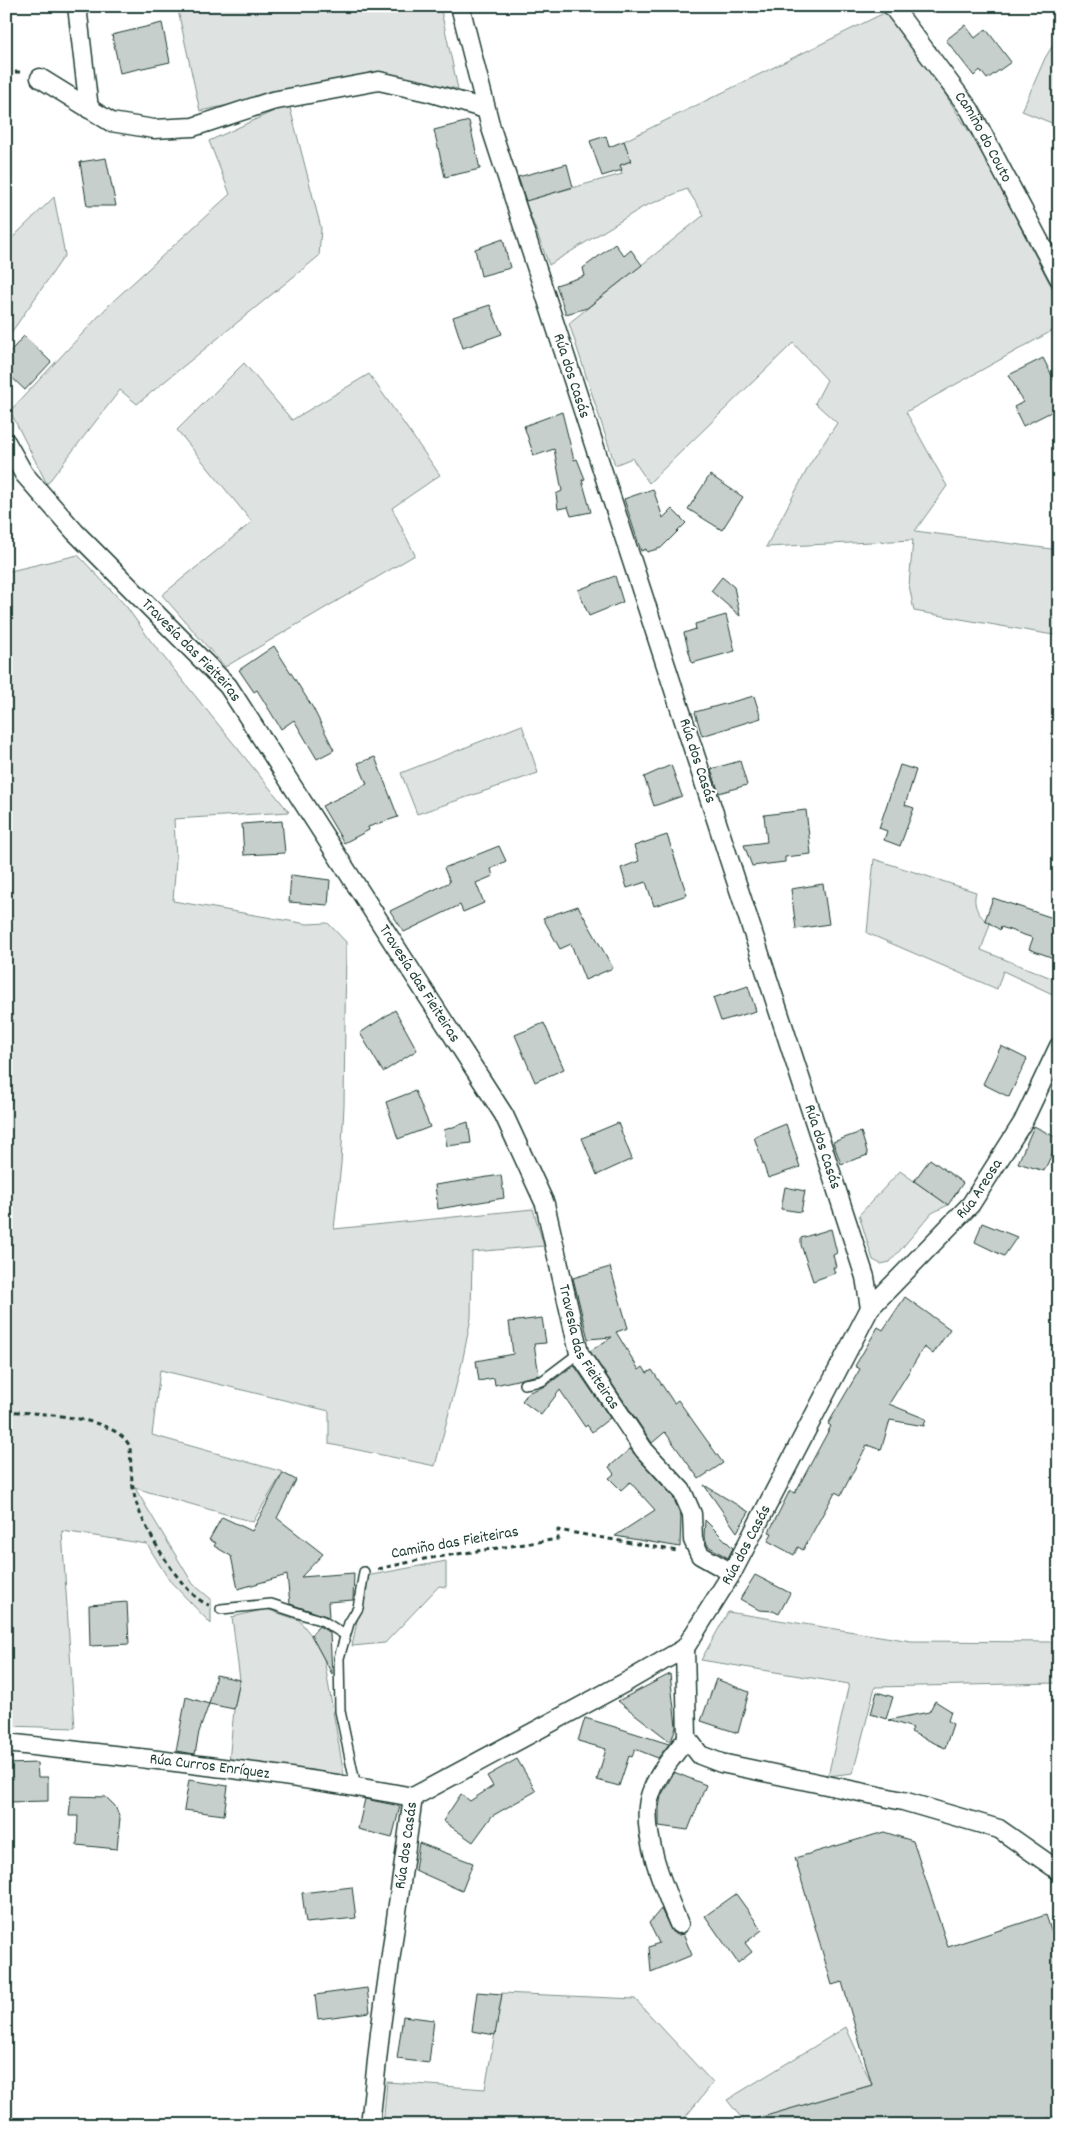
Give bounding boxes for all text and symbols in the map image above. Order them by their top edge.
street label: Camiño do Couto [949,87,1018,186]
street label: Rúa dos Casás [547,331,596,422]
street label: Travesía das Fieiteiras [136,593,247,707]
street label: Rúa dos Casás [673,716,722,807]
street label: Travesía das Fieiteiras [373,920,466,1047]
street label: Rúa dos Casás [798,1102,847,1193]
street label: Rúa Areosa [951,1154,1009,1225]
street label: Travesía das Fieiteiras [552,1282,625,1415]
street label: Rúa dos Casás [716,1501,777,1590]
street label: Camiño das Fieiteiras [389,1520,521,1566]
street label: Rúa Curros Enríquez [148,1748,271,1785]
street label: Rúa dos Casás [389,1800,424,1890]

